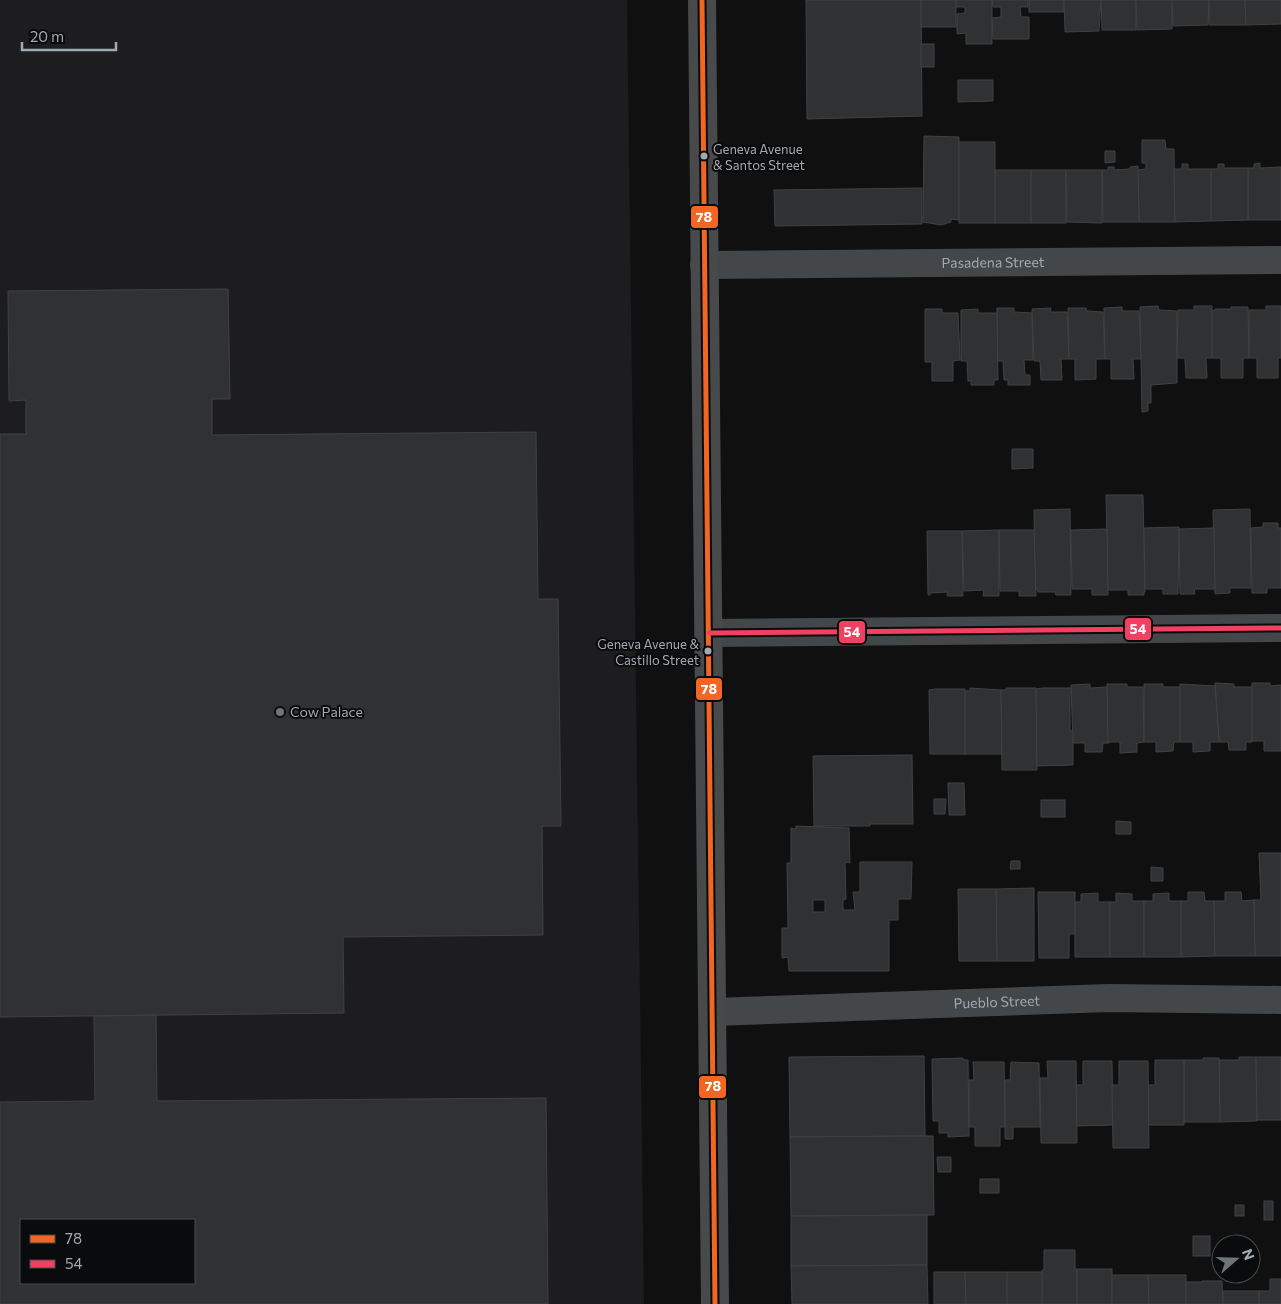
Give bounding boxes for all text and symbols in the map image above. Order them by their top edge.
scale bar [22,20,116,52]
text: 20 m [30,27,64,45]
place label: Geneva Avenue & Santos Street [713,141,805,173]
marker: Geneva Avenue & Santos Street [699,151,709,161]
line badge: 78 [690,205,719,229]
text: 78 [696,208,712,225]
street label: Pasadena Street [941,253,1045,271]
line badge: 54 [1124,617,1152,641]
line badge: 54 [838,620,866,644]
text: 54 [1130,620,1147,637]
text: 54 [844,623,861,640]
place label: Geneva Avenue & Castillo Street [597,636,699,668]
marker: Geneva Avenue & Castillo Street [703,646,713,656]
line badge: 78 [695,677,723,701]
text: 78 [701,680,717,697]
place label: Cow Palace [290,703,363,720]
marker: Cow Palace [274,706,286,718]
street label: Pueblo Street [953,991,1041,1011]
line badge: 78 [698,1075,727,1099]
text: 78 [705,1077,721,1094]
legend [20,1219,195,1284]
text: 78 [65,1229,82,1247]
north arrow [1211,1234,1261,1284]
text: N [1239,1247,1258,1262]
text: 54 [65,1254,83,1272]

